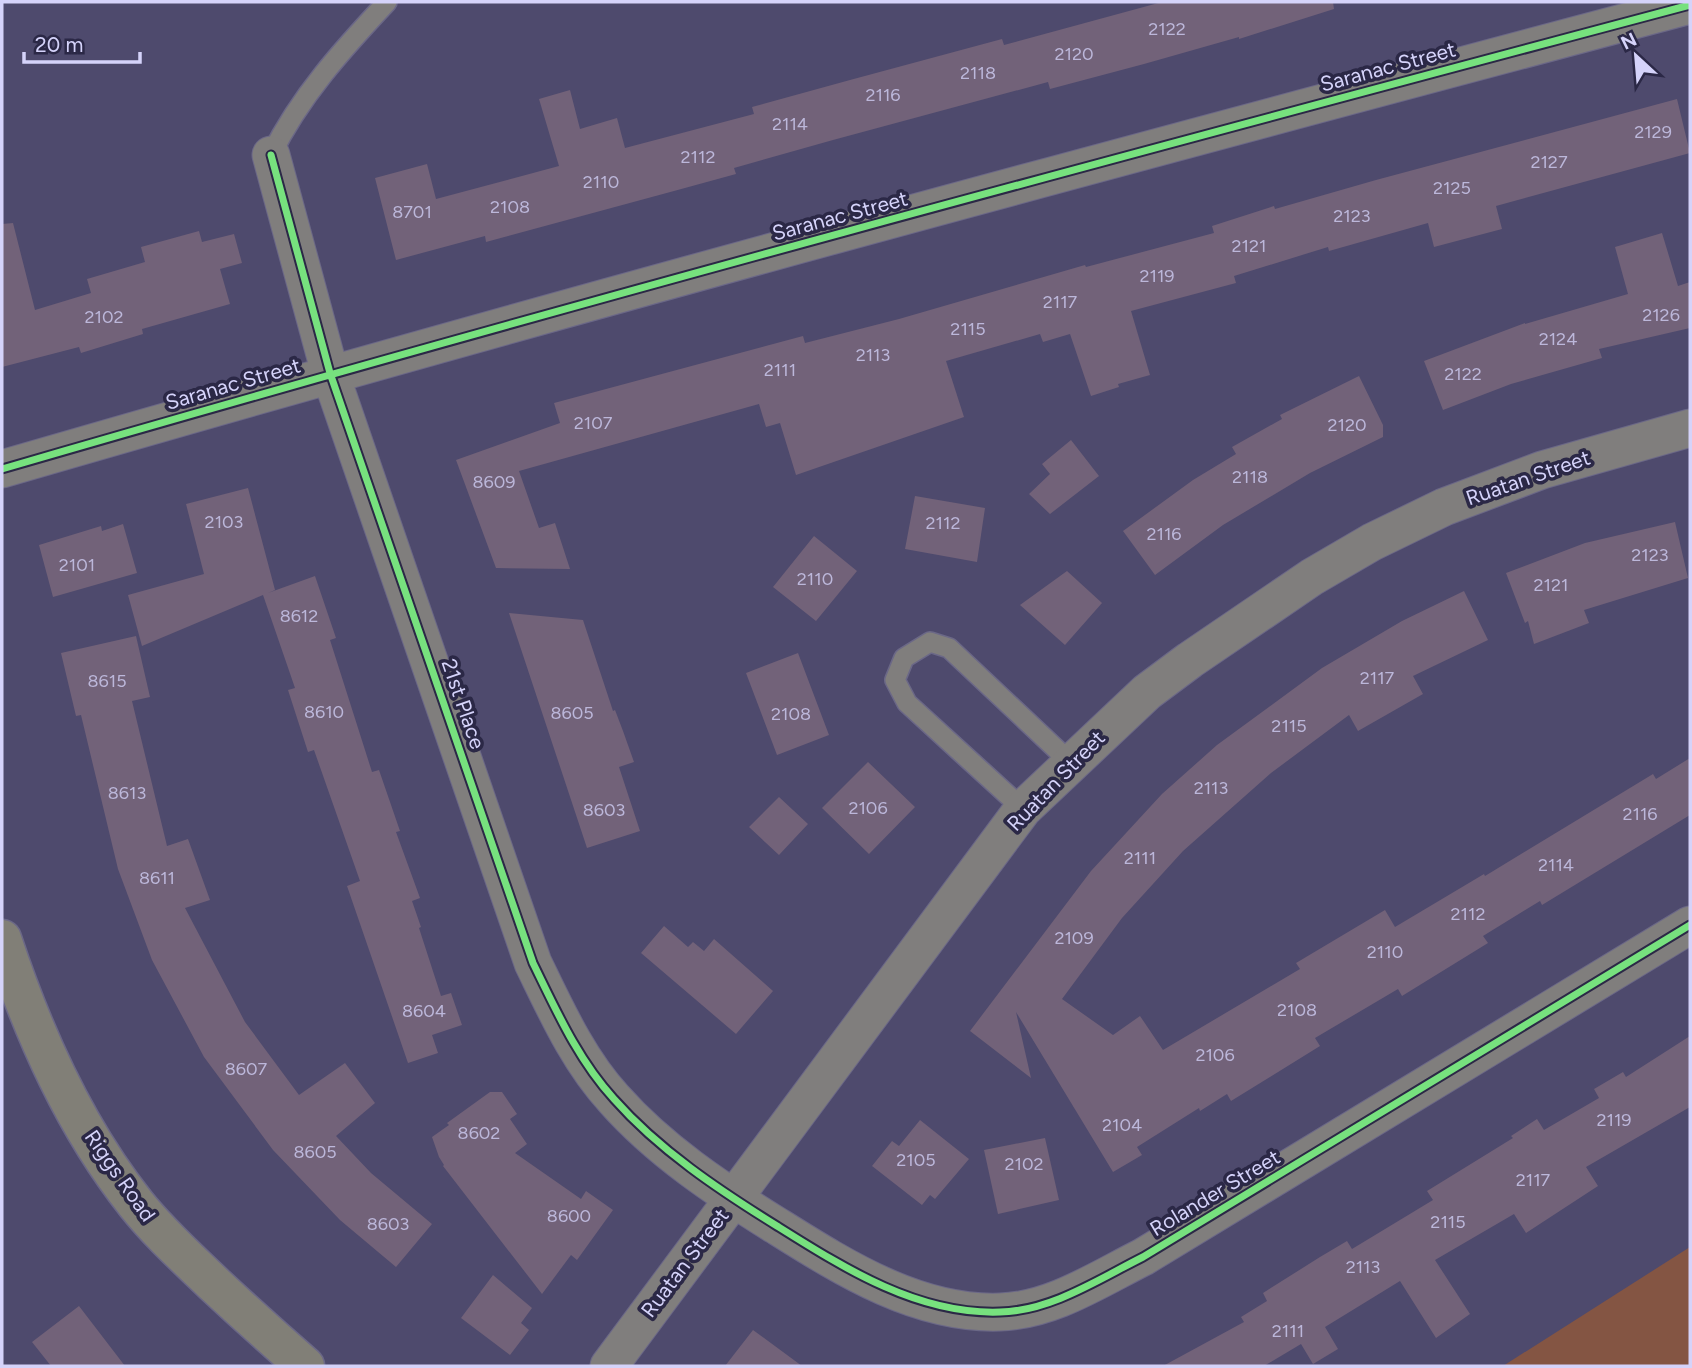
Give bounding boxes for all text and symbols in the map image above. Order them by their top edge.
house number: 2122 [1148,18,1186,40]
scale bar [24,21,140,65]
north arrow [1601,21,1671,91]
text: N [1617,28,1640,55]
text: 20 m [35,32,83,57]
street label: Saranac Street [1317,36,1458,97]
house number: 2120 [1054,43,1094,65]
house number: 2118 [960,62,996,84]
house number: 2116 [865,84,901,106]
house number: 2114 [772,113,808,135]
house number: 2129 [1634,121,1672,143]
house number: 2112 [681,146,716,168]
house number: 2127 [1530,151,1568,173]
house number: 2110 [583,171,619,193]
house number: 2125 [1433,177,1471,199]
street label: Saranac Street [769,185,910,246]
house number: 2108 [490,196,530,218]
house number: 8701 [392,201,432,223]
house number: 2123 [1333,205,1371,227]
house number: 2121 [1232,235,1267,257]
house number: 2119 [1139,265,1175,287]
house number: 2117 [1043,291,1078,313]
house number: 2126 [1642,304,1680,326]
house number: 2102 [84,306,124,328]
house number: 2115 [950,318,986,340]
house number: 2124 [1539,328,1577,350]
house number: 2113 [856,344,890,366]
street label: Saranac Street [163,352,303,415]
house number: 2111 [764,359,796,381]
house number: 2122 [1444,363,1482,385]
house number: 2107 [574,412,613,434]
house number: 2120 [1327,414,1367,436]
street label: Ruatan Street [1462,445,1593,510]
house number: 2118 [1232,466,1268,488]
house number: 8609 [473,471,515,493]
house number: 2103 [205,511,243,533]
house number: 2112 [926,512,961,534]
house number: 2116 [1146,523,1182,545]
house number: 2123 [1631,544,1669,566]
house number: 2101 [59,554,95,576]
house number: 2110 [797,568,833,590]
house number: 2121 [1534,574,1569,596]
house number: 8612 [280,605,318,627]
street label: 21st Place [436,655,491,752]
house number: 2117 [1360,667,1395,689]
house number: 8615 [87,670,127,692]
house number: 8610 [304,701,344,723]
house number: 8605 [550,702,594,724]
house number: 2108 [771,703,811,725]
house number: 2115 [1271,715,1307,737]
street label: Ruatan Street [1002,725,1110,836]
house number: 2113 [1194,777,1228,799]
house number: 8613 [108,782,146,804]
house number: 2106 [848,797,888,819]
house number: 8603 [583,799,625,821]
house number: 2116 [1622,803,1658,825]
house number: 2111 [1124,847,1156,869]
house number: 2114 [1538,854,1574,876]
house number: 8611 [139,867,175,889]
house number: 2112 [1451,903,1486,925]
house number: 2109 [1054,927,1094,949]
house number: 2110 [1367,941,1403,963]
house number: 2108 [1277,999,1317,1021]
house number: 8604 [402,1000,446,1022]
house number: 2106 [1195,1044,1235,1066]
house number: 8607 [225,1058,268,1080]
house number: 2119 [1596,1109,1632,1131]
house number: 2104 [1102,1114,1142,1136]
house number: 8602 [458,1122,500,1144]
street label: Riggs Road [80,1125,161,1226]
house number: 8605 [293,1141,337,1163]
street label: Rolander Street [1145,1144,1284,1241]
house number: 2105 [896,1149,936,1171]
house number: 2102 [1004,1153,1044,1175]
house number: 2117 [1516,1169,1551,1191]
street label: Ruatan Street [636,1203,734,1322]
house number: 8600 [547,1205,591,1227]
house number: 2115 [1430,1211,1466,1233]
house number: 8603 [367,1213,409,1235]
house number: 2113 [1346,1256,1380,1278]
house number: 2111 [1272,1320,1304,1342]

